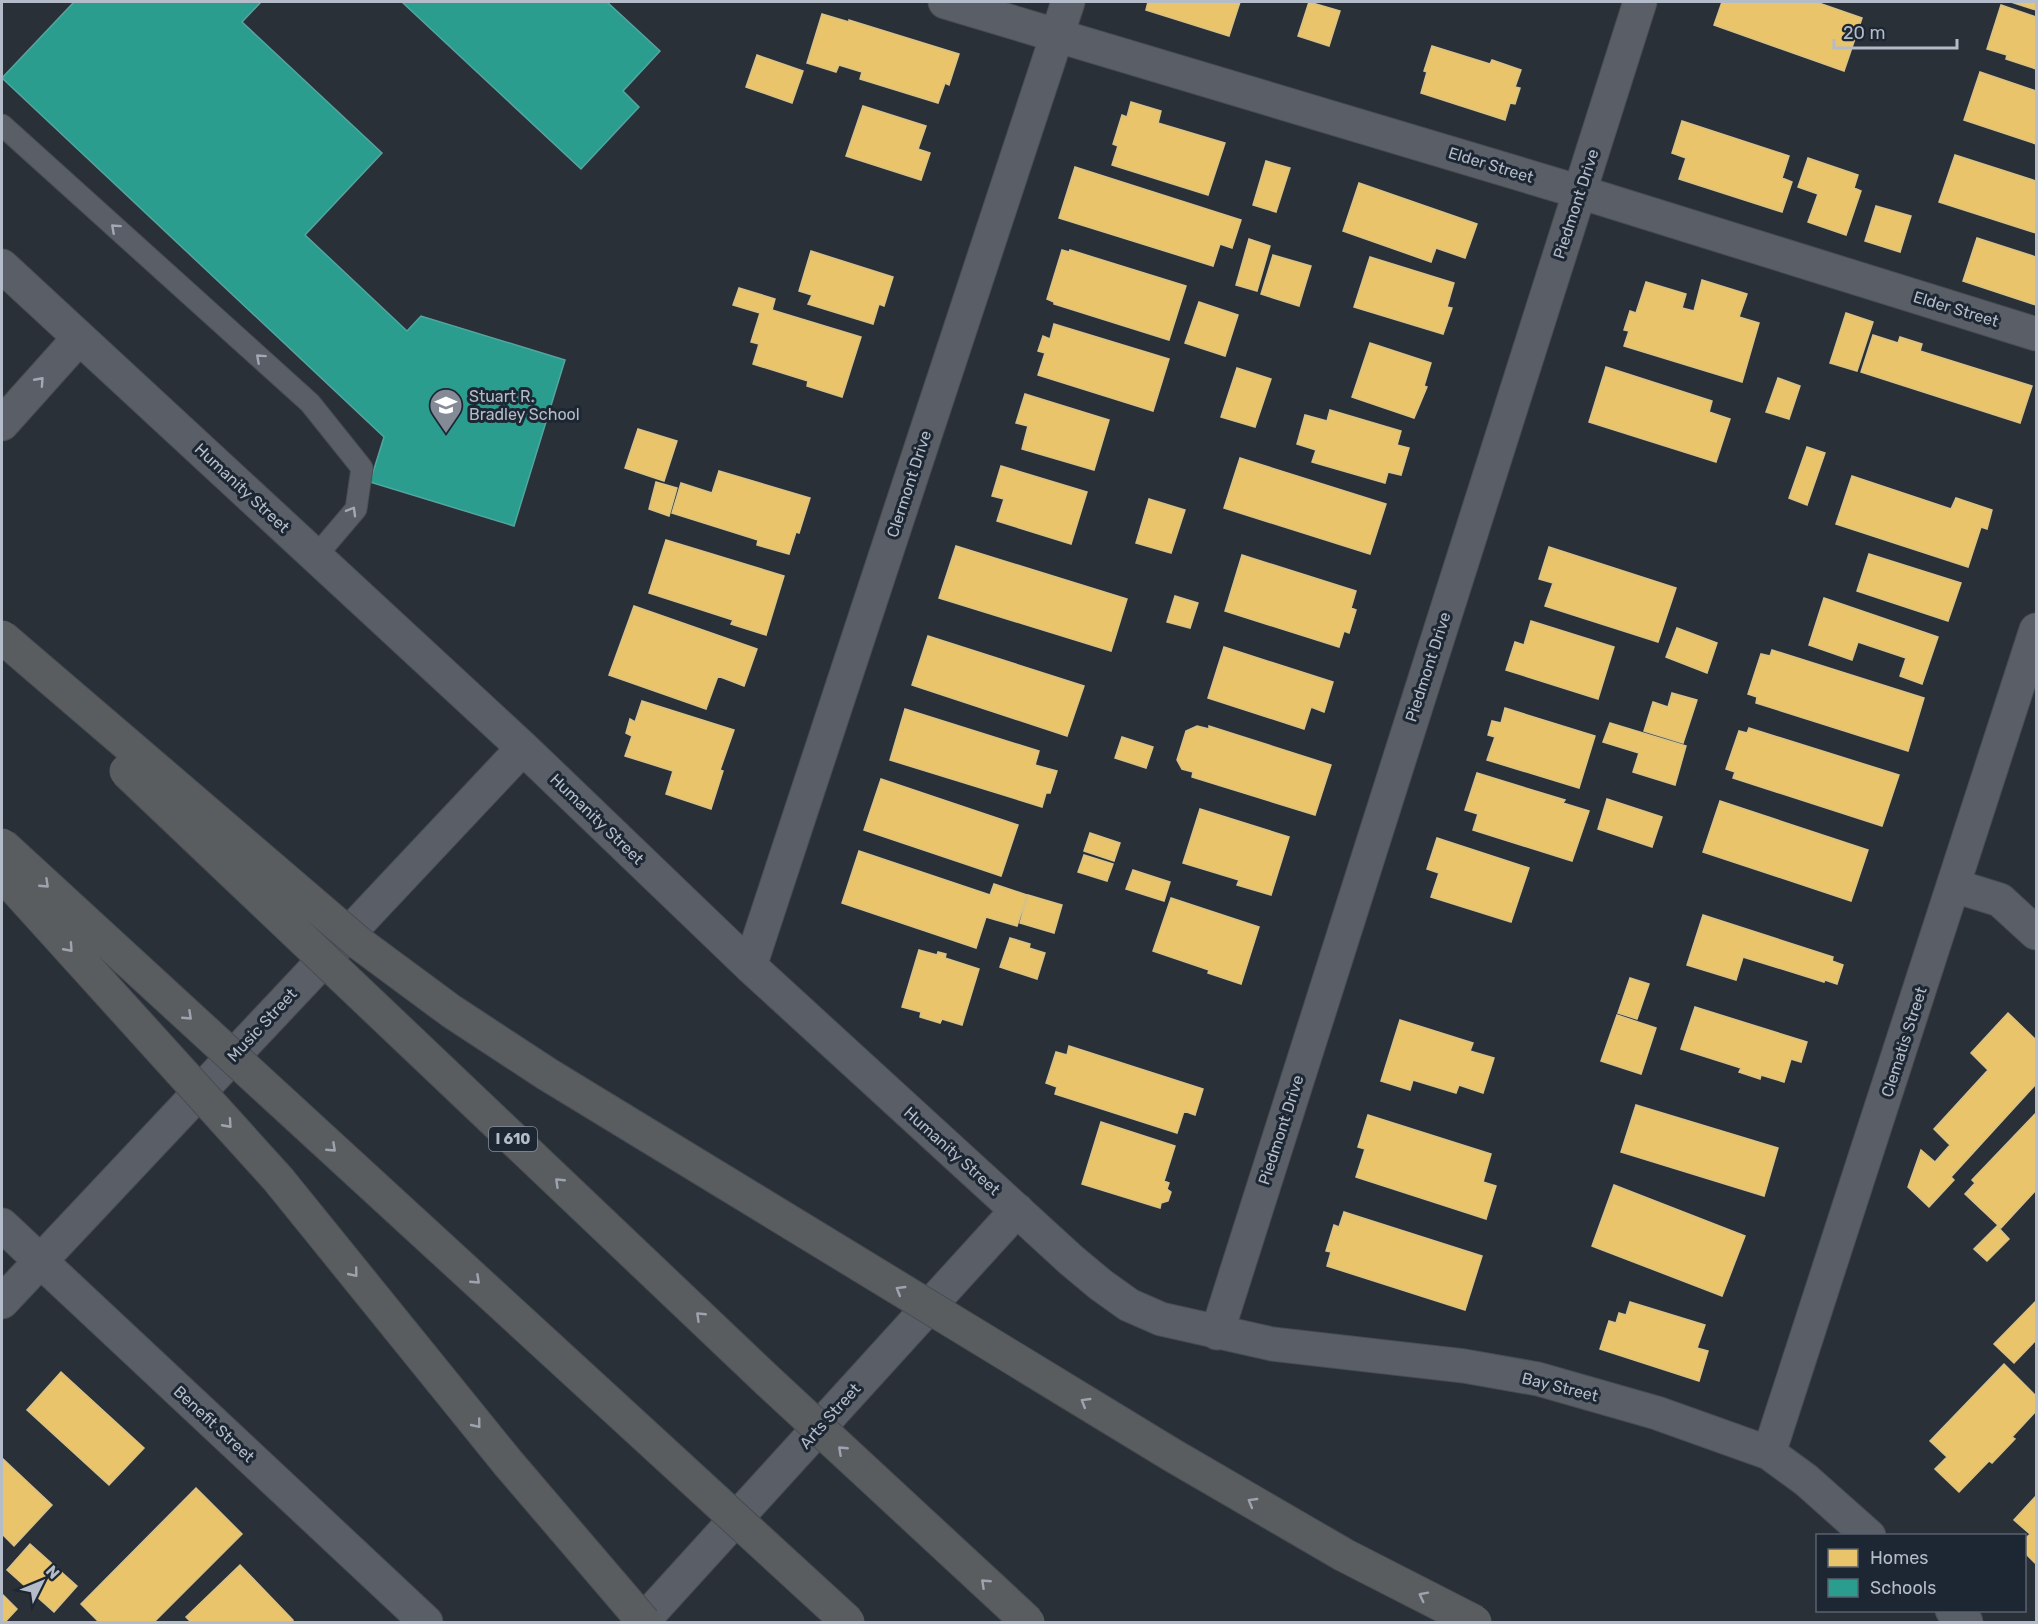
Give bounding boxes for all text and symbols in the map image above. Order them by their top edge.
scale bar [1834,12,1957,50]
text: 20 m [1843,22,1885,44]
street label: Elder Street [1446,143,1536,187]
street label: Piedmont Drive [1549,147,1603,261]
one-way arrow [111,224,122,235]
street label: Elder Street [1911,287,2001,331]
one-way arrow [256,354,267,365]
one-way arrow [33,377,44,388]
school or university icon: Stuart R. Bradley School [428,387,464,434]
place label: Stuart R. Bradley School [469,387,580,424]
street label: Clermont Drive [883,428,935,540]
street label: Humanity Street [191,439,293,537]
one-way arrow [344,507,356,517]
street label: Piedmont Drive [1401,610,1455,724]
street label: Humanity Street [546,770,648,868]
one-way arrow [38,877,48,888]
one-way arrow [62,941,73,952]
street label: Music Street [223,984,301,1066]
street label: Clematis Street [1877,984,1931,1100]
one-way arrow [182,1009,192,1020]
street label: Piedmont Drive [1254,1073,1308,1187]
street label: Humanity Street [900,1103,1004,1199]
one-way arrow [221,1117,232,1128]
road number: I 610 [489,1127,537,1151]
one-way arrow [325,1141,336,1152]
one-way arrow [555,1178,565,1189]
one-way arrow [346,1266,357,1277]
one-way arrow [469,1272,480,1283]
one-way arrow [896,1285,906,1297]
one-way arrow [696,1313,707,1324]
street label: Bay Street [1520,1368,1600,1406]
street label: Arts Street [796,1379,864,1453]
street label: Benefit Street [170,1382,258,1466]
one-way arrow [1081,1398,1091,1410]
one-way arrow [469,1417,480,1428]
one-way arrow [838,1446,849,1457]
one-way arrow [1248,1498,1258,1509]
legend [1816,1534,2026,1612]
text: Homes [1870,1547,1928,1569]
north arrow [12,1552,72,1612]
text: N [42,1561,63,1583]
text: Schools [1870,1577,1936,1599]
one-way arrow [981,1579,991,1590]
one-way arrow [1418,1592,1429,1604]

